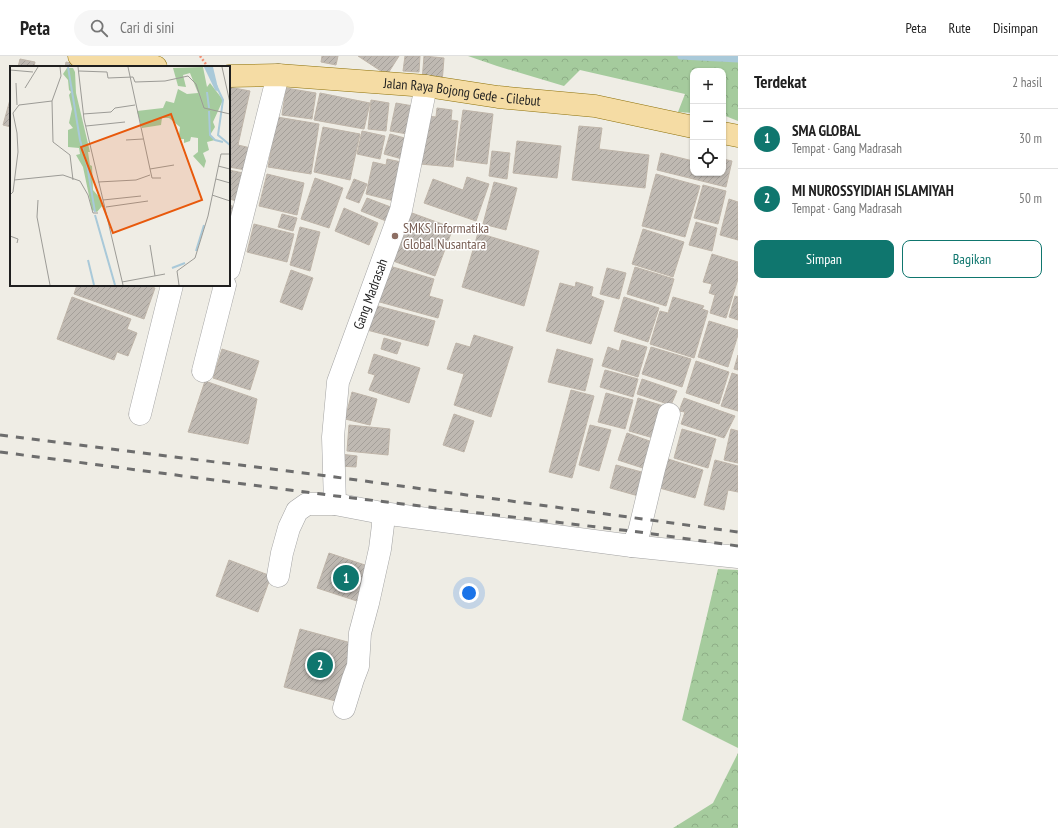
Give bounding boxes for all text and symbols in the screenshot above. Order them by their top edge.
search box [74,10,354,46]
text: Peta [20,16,50,40]
icon: search [88,17,110,39]
text: Cari di sini [120,18,174,37]
text: Peta [905,19,927,37]
text: Rute [949,19,971,37]
text: Disimpan [993,19,1038,37]
inset map [10,66,230,286]
map controls [690,68,726,176]
button: + [690,68,726,104]
text: Terdekat [754,71,806,93]
street label: Jalan Raya Bojong Gede - Cilebut [382,74,542,110]
text: 2 hasil [1012,74,1042,91]
button: − [690,104,726,140]
text: SMA GLOBAL [792,121,861,140]
text: 1 [764,130,770,147]
text: 30 m [1019,130,1042,147]
button: locate [690,140,726,176]
text: Tempat · Gang Madrasah [792,140,902,157]
text: MI NUROSSYIDIAH ISLAMIYAH [792,181,954,200]
text: 2 [764,190,770,207]
text: 50 m [1019,190,1042,207]
text: Tempat · Gang Madrasah [792,200,902,217]
place label: SMKS Informatika Global Nusantara [403,219,489,253]
marker: SMKS Informatika Global Nusantara [390,231,400,241]
button: Simpan [754,240,894,278]
button: Bagikan [902,240,1042,278]
street label: Gang Madrasah [349,256,391,332]
pin: 1 [333,563,359,593]
your location [459,583,479,603]
pin: 2 [307,650,333,680]

